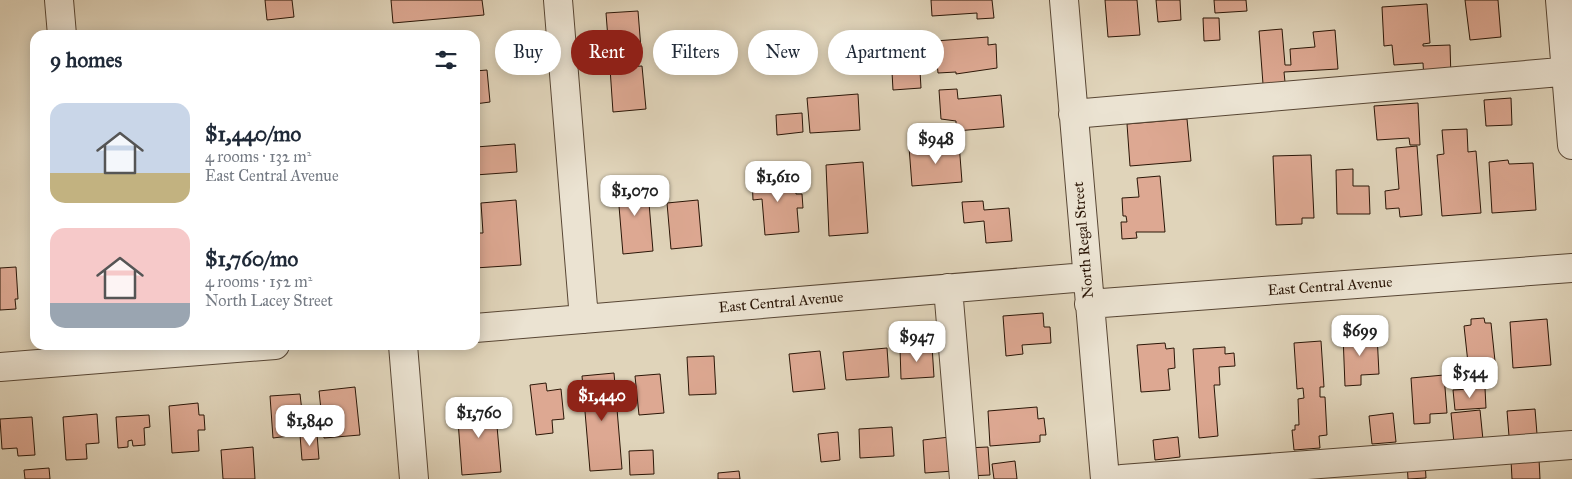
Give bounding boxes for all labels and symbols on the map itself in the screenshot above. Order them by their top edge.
pin: $948 [906,122,966,165]
pin: $1,610 [737,160,819,203]
pin: $1,070 [594,174,676,217]
street label: North Regal Street [1069,180,1097,299]
street label: East Central Avenue [1267,273,1393,299]
street label: East Central Avenue [718,288,844,316]
pin: $699 [1330,314,1390,357]
pin: $947 [887,320,947,363]
pin: $544 [1440,356,1500,399]
pin: $1,440 [561,380,643,422]
pin: $1,760 [438,396,520,439]
pin: $1,840 [269,404,351,447]

